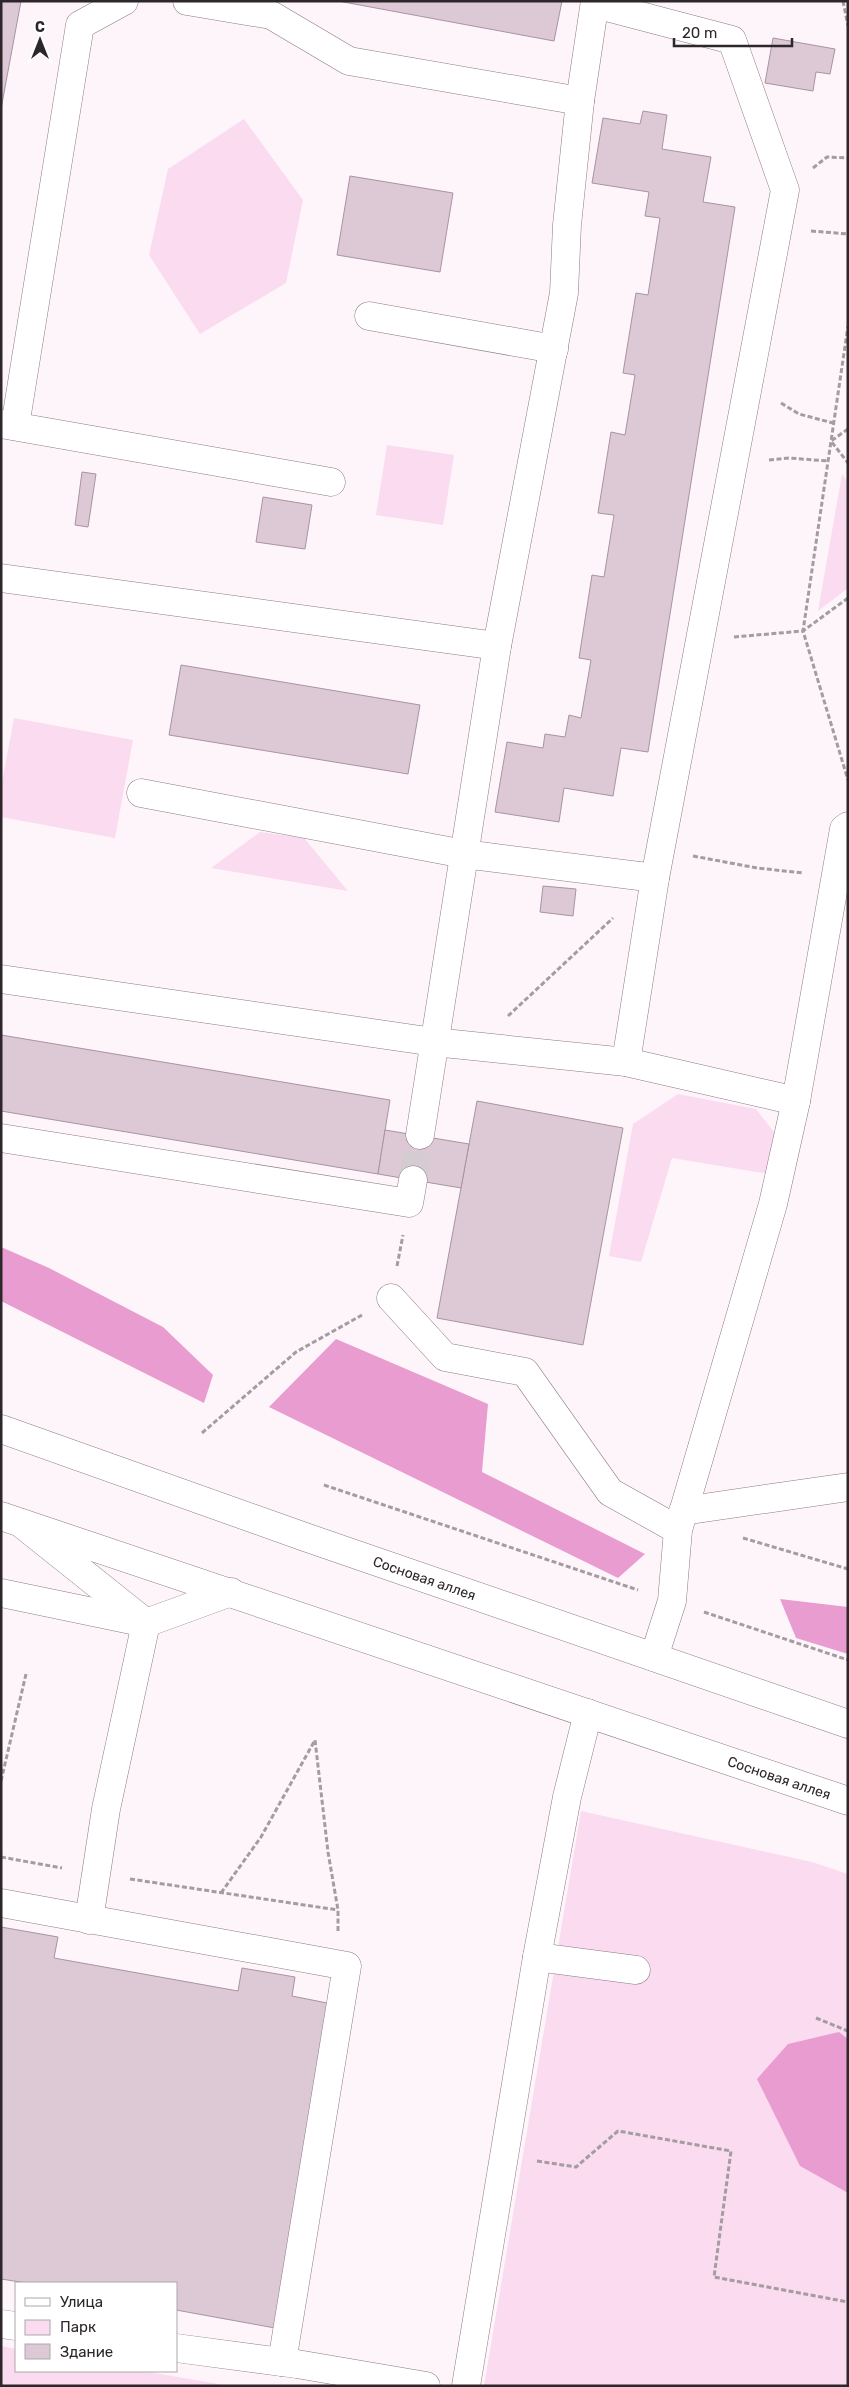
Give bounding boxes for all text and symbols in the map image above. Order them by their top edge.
north arrow [15,15,65,65]
scale bar [674,15,792,47]
text: С [35,19,45,36]
text: 20 m [682,24,717,42]
street label: Сосновая аллея [371,1553,478,1604]
street label: Сосновая аллея [725,1753,833,1804]
legend [15,2282,178,2372]
text: Улица [60,2293,103,2311]
text: Парк [60,2318,96,2336]
text: Здание [60,2343,113,2361]

